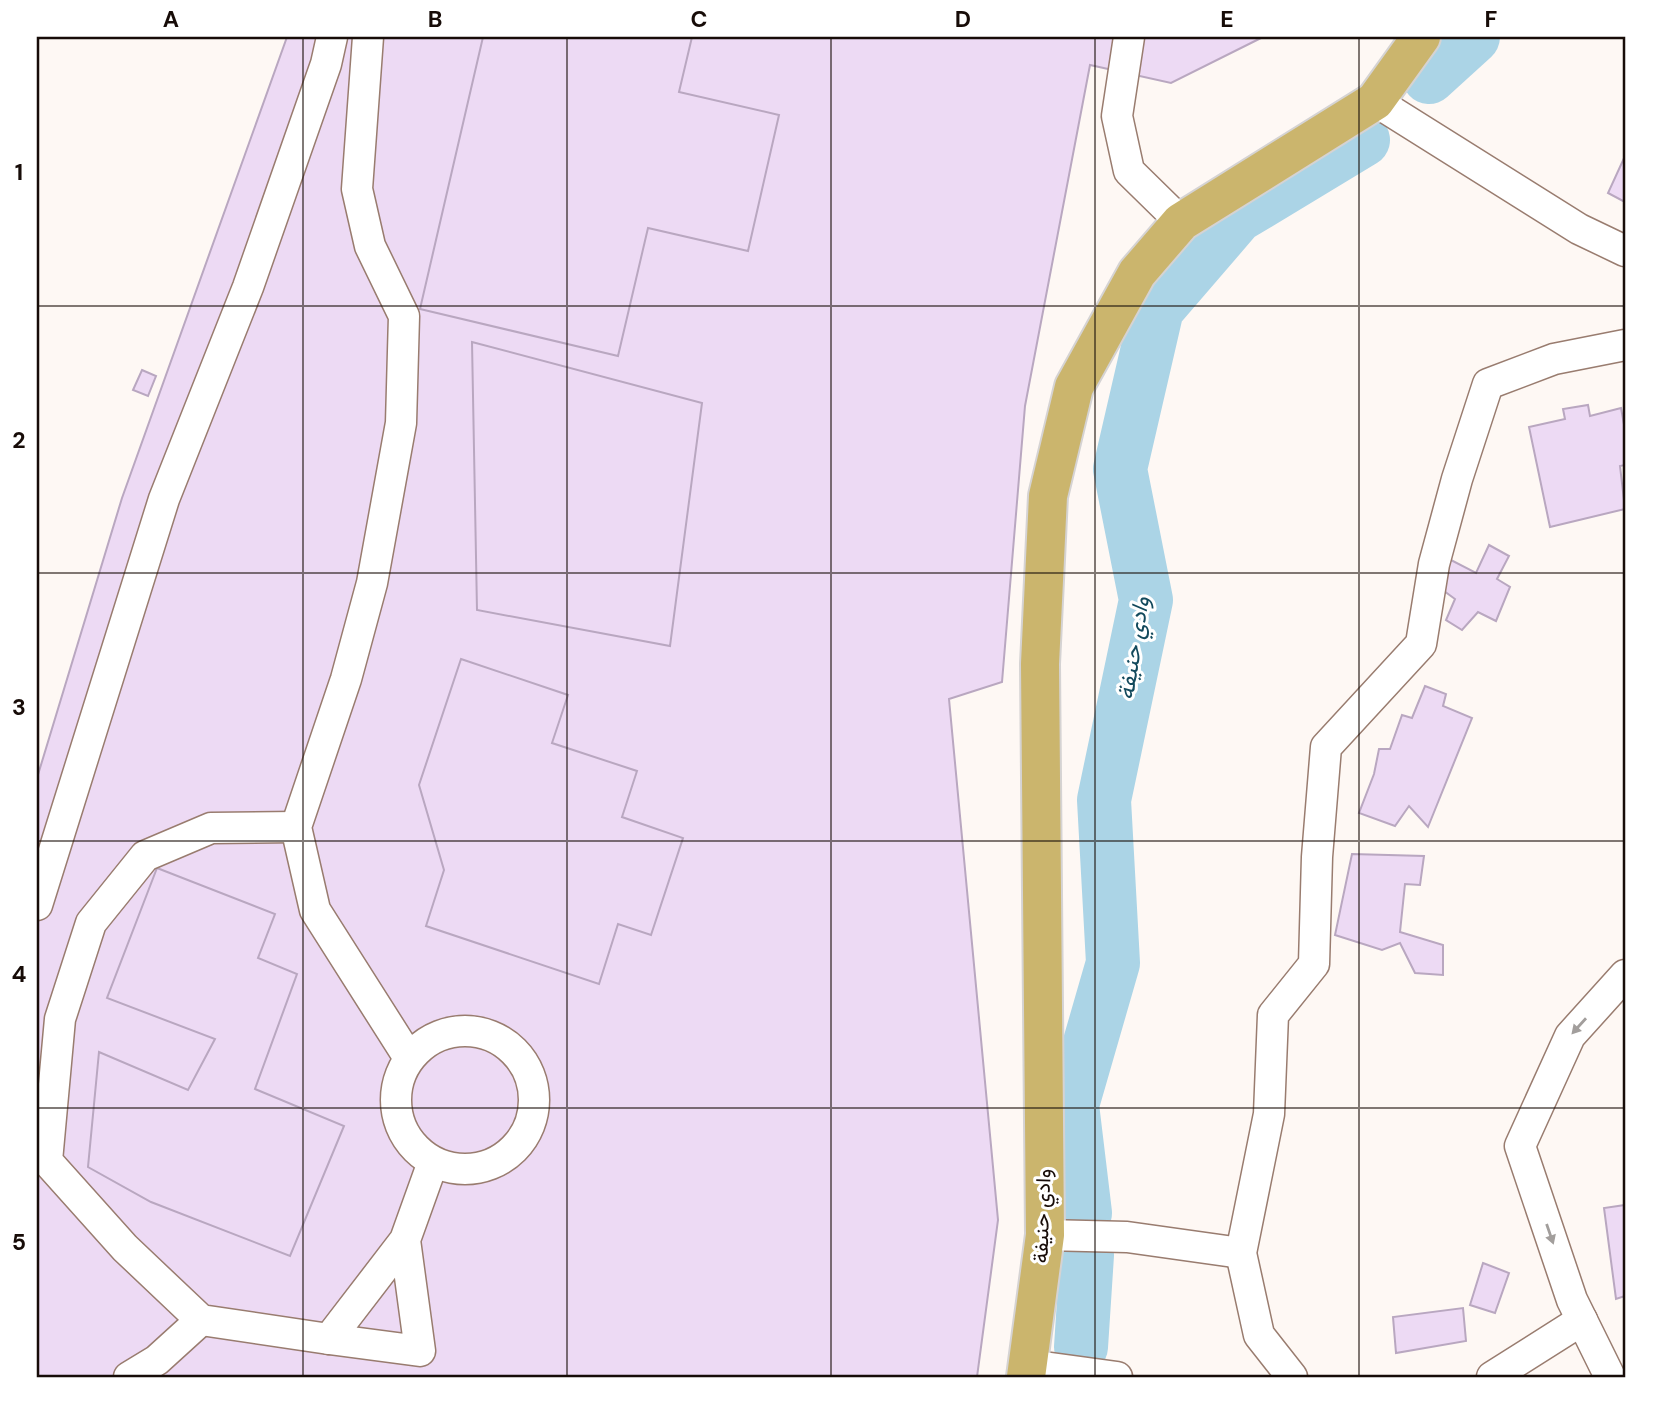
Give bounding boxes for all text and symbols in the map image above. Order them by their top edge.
text: A [163,4,179,34]
text: B [428,4,442,34]
text: C [691,4,707,34]
text: D [955,4,971,34]
text: E [1220,4,1234,34]
text: F [1485,4,1498,34]
text: 1 [15,157,23,187]
text: 2 [12,425,26,455]
water label: وادي حنيفة [1110,594,1160,702]
text: 3 [12,692,26,722]
text: 4 [12,959,27,989]
one-way arrow [1572,1017,1588,1034]
street label: وادي حنيفة [1026,1168,1061,1264]
one-way arrow [1545,1224,1556,1245]
text: 5 [12,1227,26,1257]

